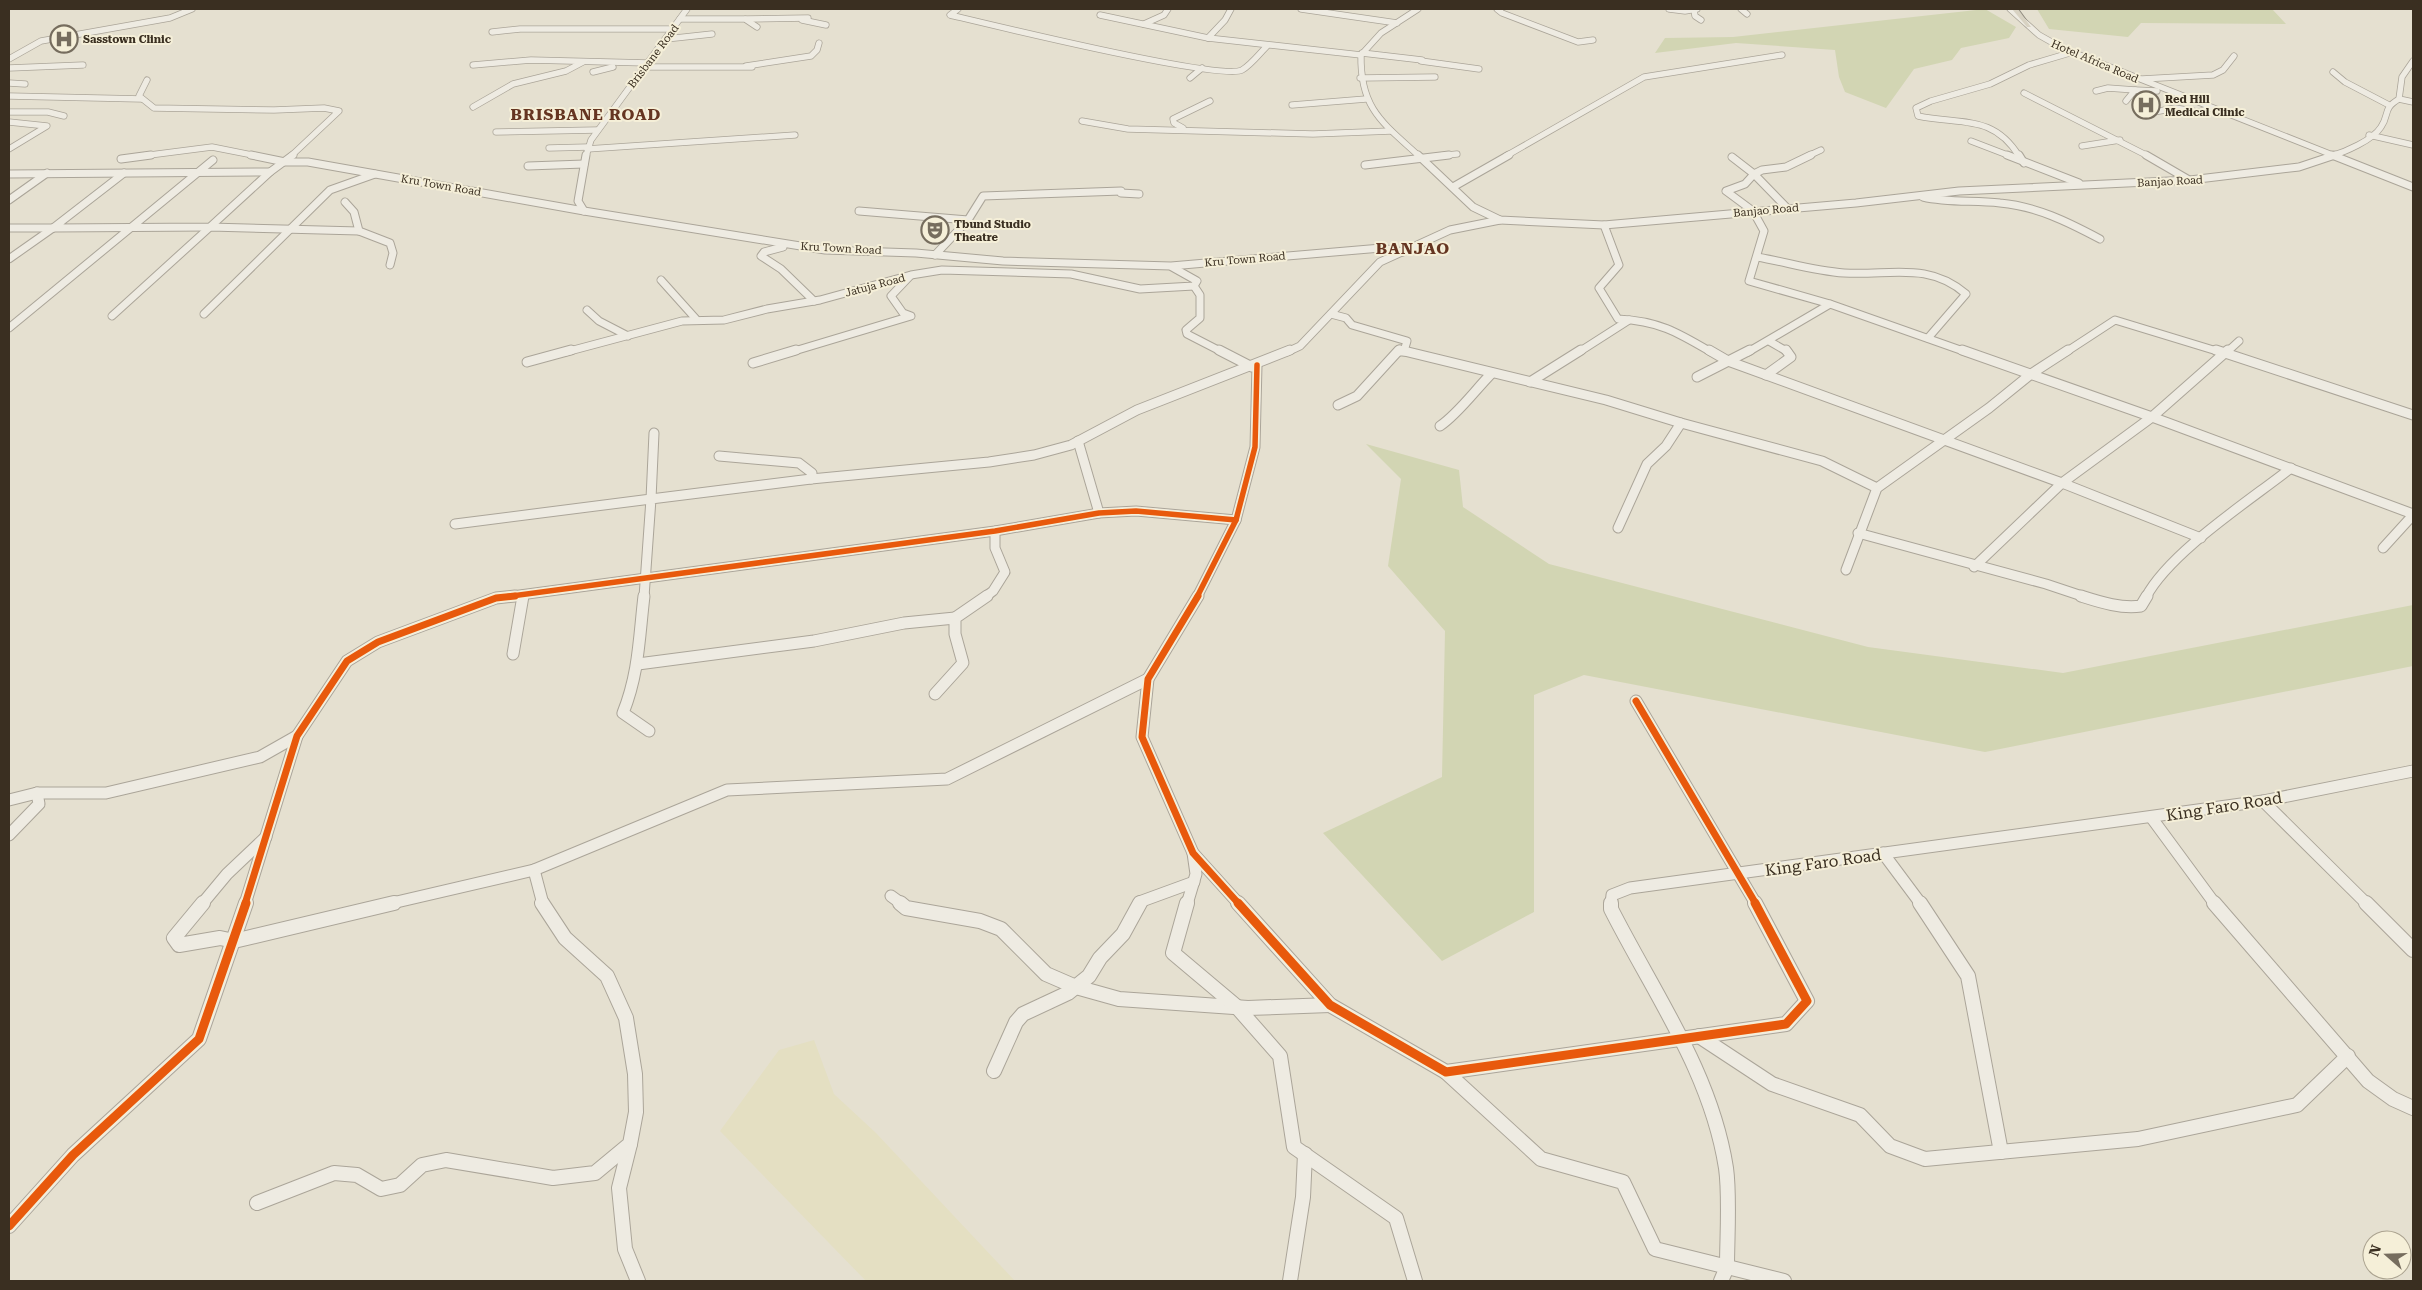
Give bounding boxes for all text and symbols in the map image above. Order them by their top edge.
street label: Brisbane Road [625,22,682,91]
hospital icon: Sasstown Clinic [49,24,79,54]
place label: Sasstown Clinic [83,33,172,46]
street label: Hotel Africa Road [2049,37,2141,86]
hospital icon: Red Hill Medical Clinic [2131,90,2161,120]
place label: Red Hill Medical Clinic [2165,93,2245,119]
district label: BRISBANE ROAD [511,105,661,124]
street label: Kru Town Road [400,172,482,199]
street label: Banjao Road [2137,173,2203,190]
street label: Banjao Road [1733,201,1799,220]
theatre icon: Tbund Studio Theatre [920,215,950,245]
place label: Tbund Studio Theatre [954,218,1031,244]
district label: BANJAO [1376,239,1450,258]
street label: Kru Town Road [800,240,882,257]
street label: Kru Town Road [1204,249,1286,270]
street label: Jatuja Road [844,271,907,300]
street label: King Faro Road [2165,788,2283,825]
street label: King Faro Road [1764,845,1882,880]
north arrow [2362,1230,2412,1280]
text: N [2365,1243,2384,1258]

